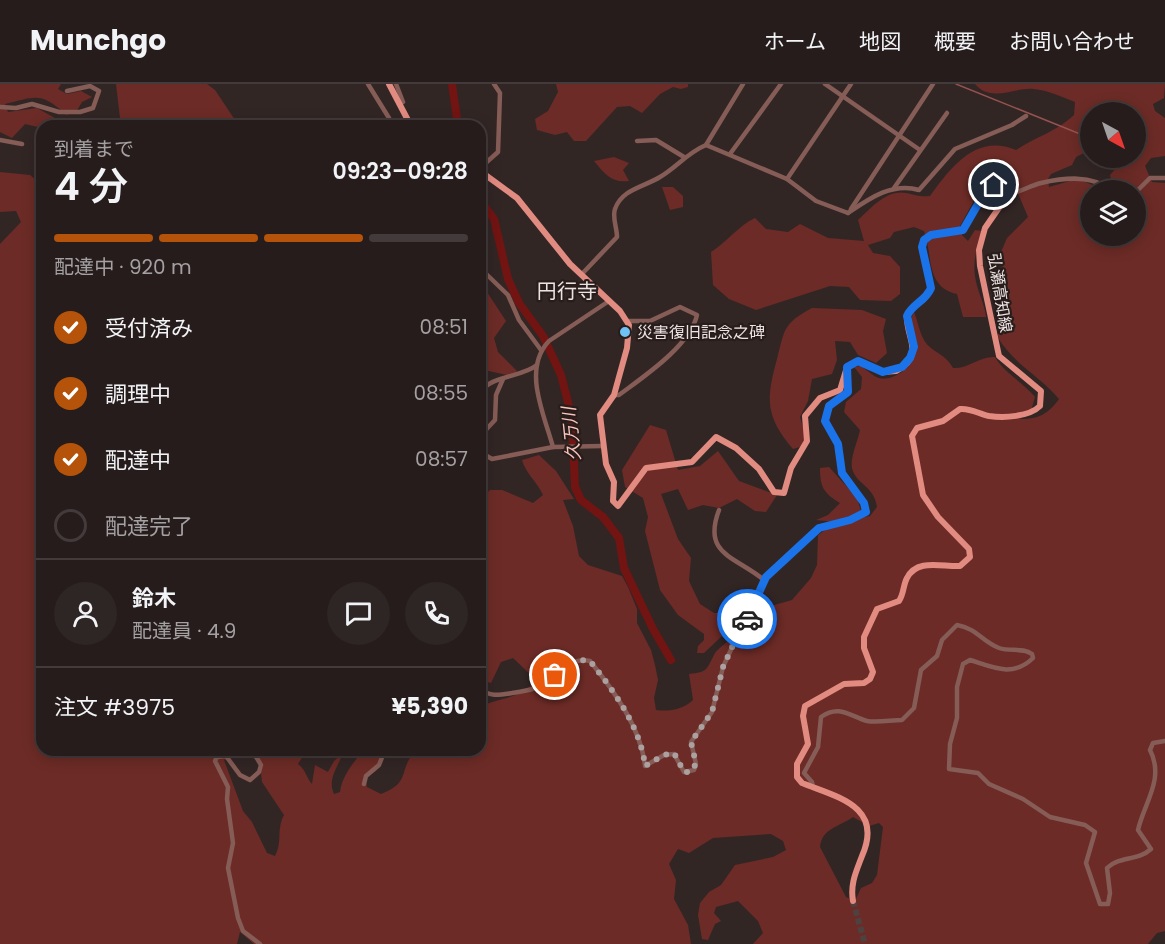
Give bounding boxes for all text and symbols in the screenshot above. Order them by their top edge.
text: Munchgo [30,21,166,60]
text: ホーム [764,27,826,56]
text: 地図 [859,27,901,56]
text: 概要 [934,27,976,56]
text: お問い合わせ [1009,27,1135,56]
north arrow [1080,102,1146,168]
map controls [1080,102,1146,246]
text: 到着まで [54,135,134,163]
text: 09:23–09:28 [332,156,468,187]
text: 4 分 [54,159,128,214]
pin [968,159,1019,210]
icon: home [977,168,1010,201]
button: layers [1080,180,1146,246]
street label: 弘瀬高知線 [982,252,1018,334]
text: 配達中 · 920 m [54,253,192,281]
district label: 円行寺 [537,277,597,305]
icon: check [54,311,87,344]
text: 受付済み [105,313,193,344]
text: 08:51 [420,313,468,341]
place label: 災害復旧記念之碑 [637,321,765,344]
marker: 災害復旧記念之碑 [618,325,632,339]
icon: check [54,377,87,410]
text: 調理中 [105,379,171,410]
text: 08:55 [413,379,468,407]
water label: 久万川 [556,404,586,462]
icon: check [54,443,87,476]
text: 配達中 [105,445,171,476]
text: 08:57 [415,445,468,473]
text: 配達完了 [105,511,193,542]
button: person [54,582,117,645]
button: chat [327,582,390,645]
button: phone [405,582,468,645]
text: 鈴木 [132,583,176,614]
courier [717,589,777,649]
icon: car [731,603,764,636]
text: 配達員 · 4.9 [132,617,236,645]
pin [529,649,580,700]
icon: bag [538,658,571,691]
text: ¥5,390 [391,691,468,722]
text: 注文 #3975 [54,692,175,723]

